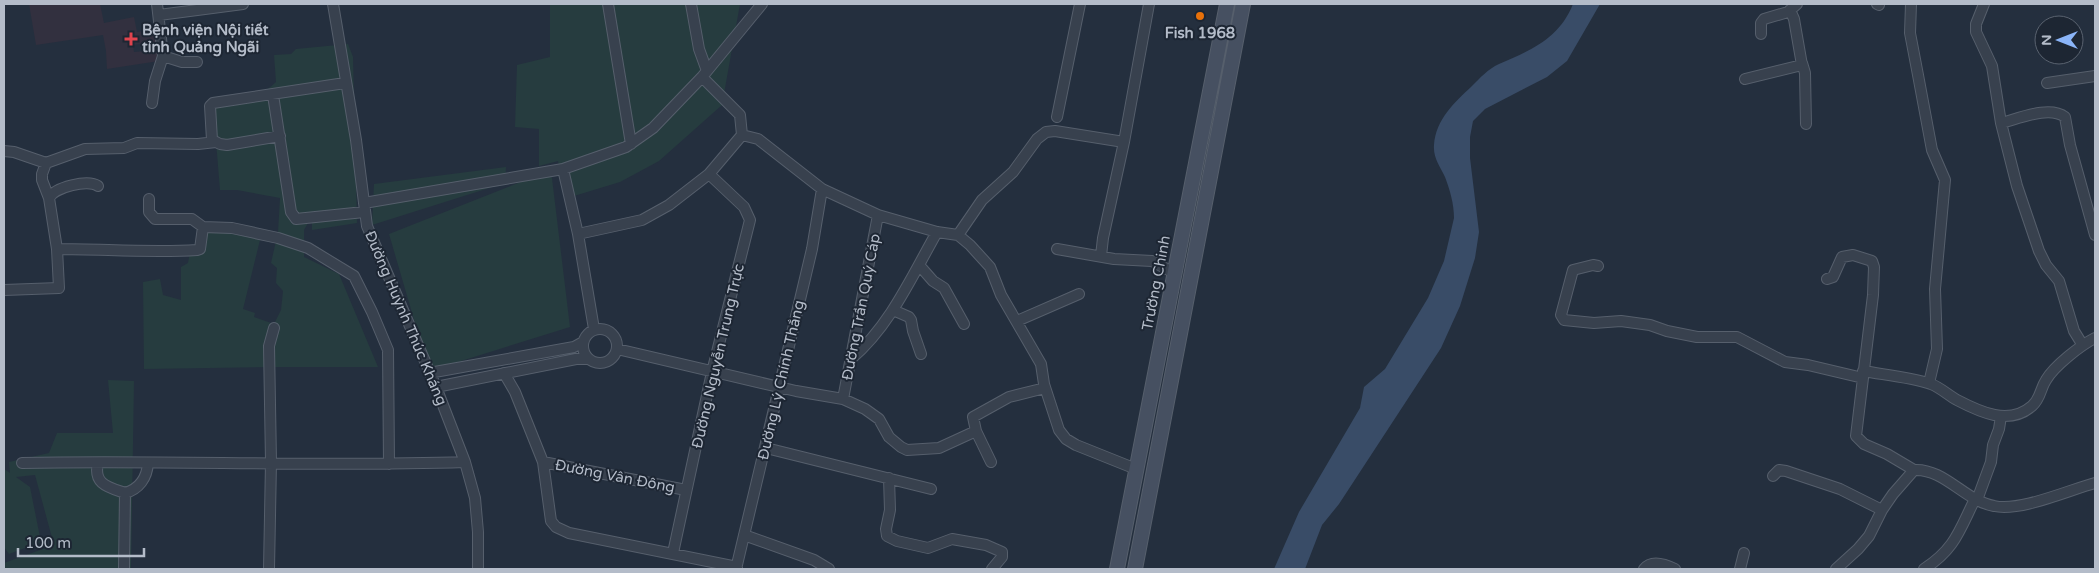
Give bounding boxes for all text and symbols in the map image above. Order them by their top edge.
marker: Fish 1968 [1194,10,1206,22]
north arrow [2034,15,2084,65]
place label: Bệnh viện Nội tiết tỉnh Quảng Ngãi [141,21,269,57]
place label: Fish 1968 [1165,24,1236,42]
marker: Bệnh viện Nội tiết tỉnh Quảng Ngãi [124,32,138,46]
text: N [2038,34,2055,46]
street label: Đường Huỳnh Thúc Kháng [361,228,451,408]
street label: Đường Trần Quý Cáp [838,232,884,382]
street label: Trường Chinh [1138,234,1174,332]
street label: Đường Nguyễn Trung Trực [688,262,748,450]
street label: Đường Lý Chính Thắng [754,298,808,462]
street label: Đường Vân Đông [553,456,677,496]
scale bar [18,526,144,558]
text: 100 m [25,534,71,552]

